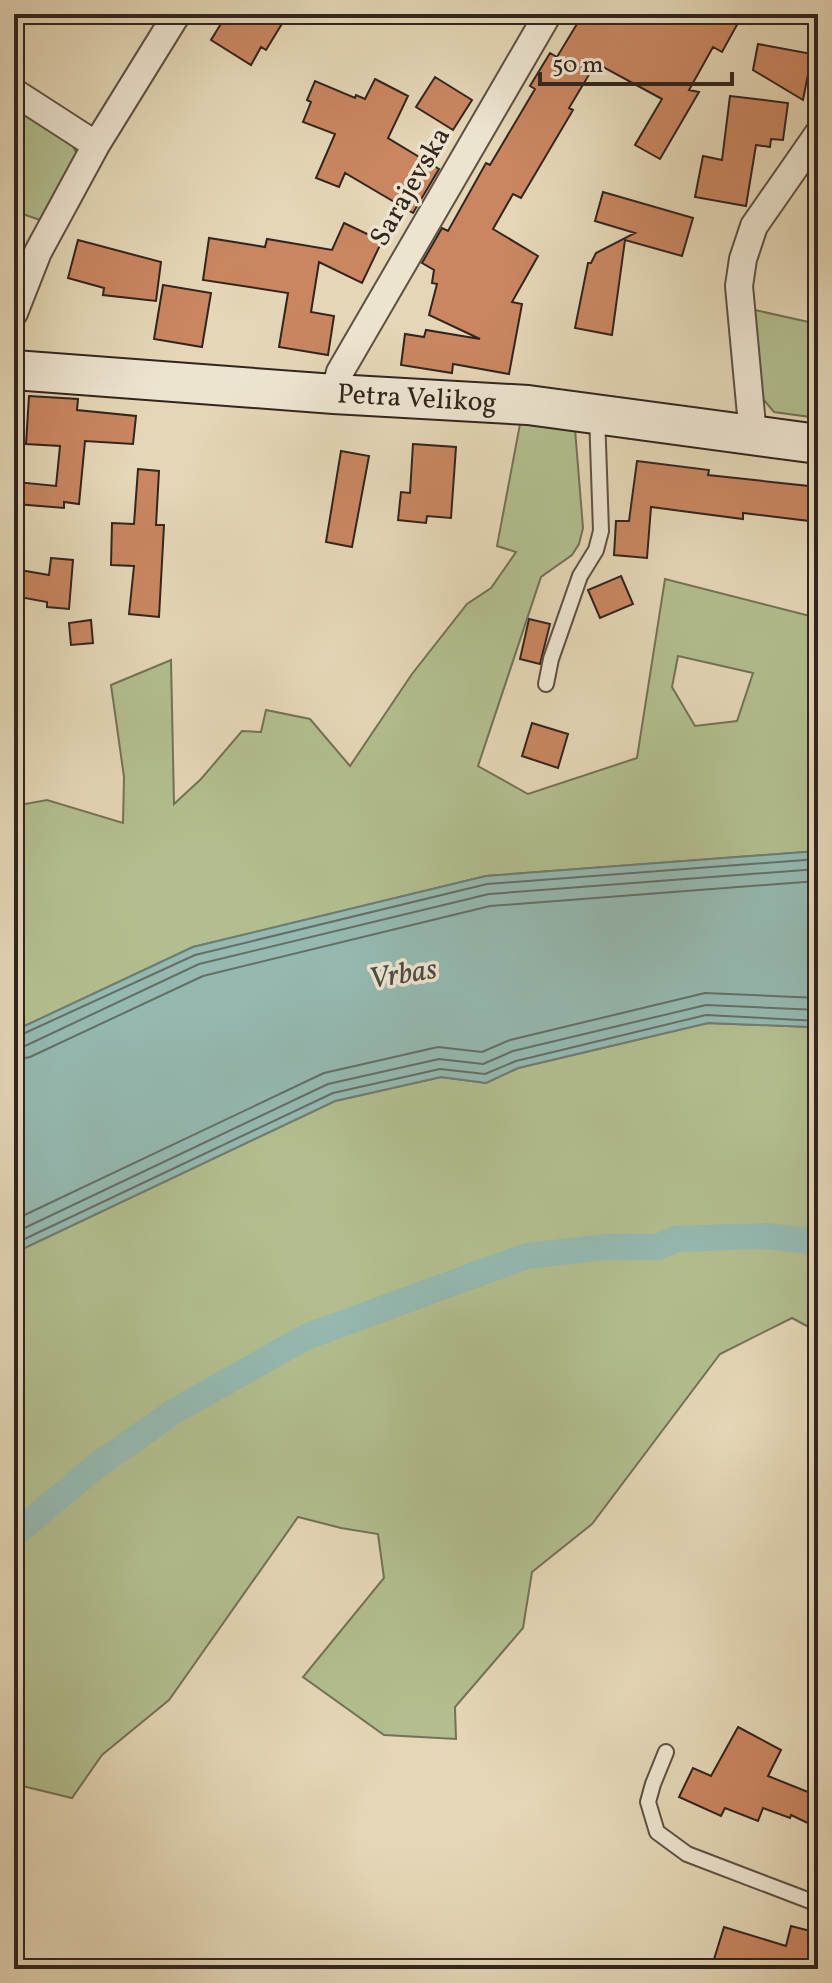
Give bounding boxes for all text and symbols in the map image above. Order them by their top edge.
scale bar [540,36,732,86]
text: 50 m [552,49,604,83]
street label: Sarajevska [361,120,461,254]
street label: Petra Velikog [336,375,498,423]
water label: Vrbas [366,949,440,1001]

